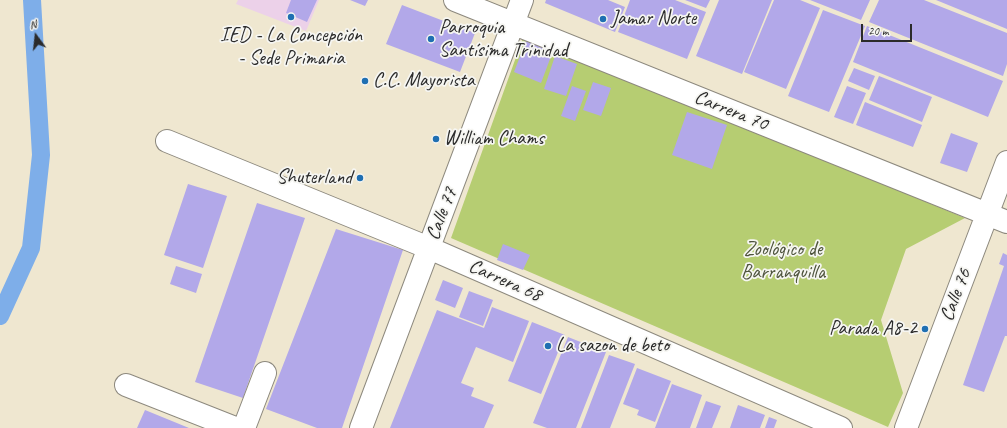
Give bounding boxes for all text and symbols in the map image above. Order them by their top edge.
place label: Jamar Norte [611,7,696,31]
marker: IED - La Concepción - Sede Primaria [286,12,296,22]
marker: Jamar Norte [598,14,608,24]
north arrow [16,16,56,56]
place label: Parroquia Santísima Trinidad [439,16,568,63]
scale bar [863,16,914,42]
text: N [28,17,38,32]
text: 20 m [868,23,888,39]
place label: IED - La Concepción - Sede Primaria [220,24,362,71]
marker: Parroquia Santísima Trinidad [426,34,436,44]
place label: C.C. Mayorista [373,69,474,93]
marker: C.C. Mayorista [360,76,370,86]
street label: Carrera 70 [691,85,771,137]
place label: William Chams [444,127,544,151]
marker: William Chams [431,134,441,144]
place label: Shuterland [276,166,352,190]
marker: Shuterland [355,173,365,183]
street label: Calle 77 [421,184,463,244]
park label: Zoológico de Barranquilla [741,238,825,285]
street label: Carrera 68 [465,254,545,308]
street label: Calle 76 [935,265,977,325]
place label: Parada A8-2 [829,317,917,341]
marker: Parada A8-2 [920,324,930,334]
place label: La sazon de beto [556,334,669,358]
marker: La sazon de beto [543,341,553,351]

